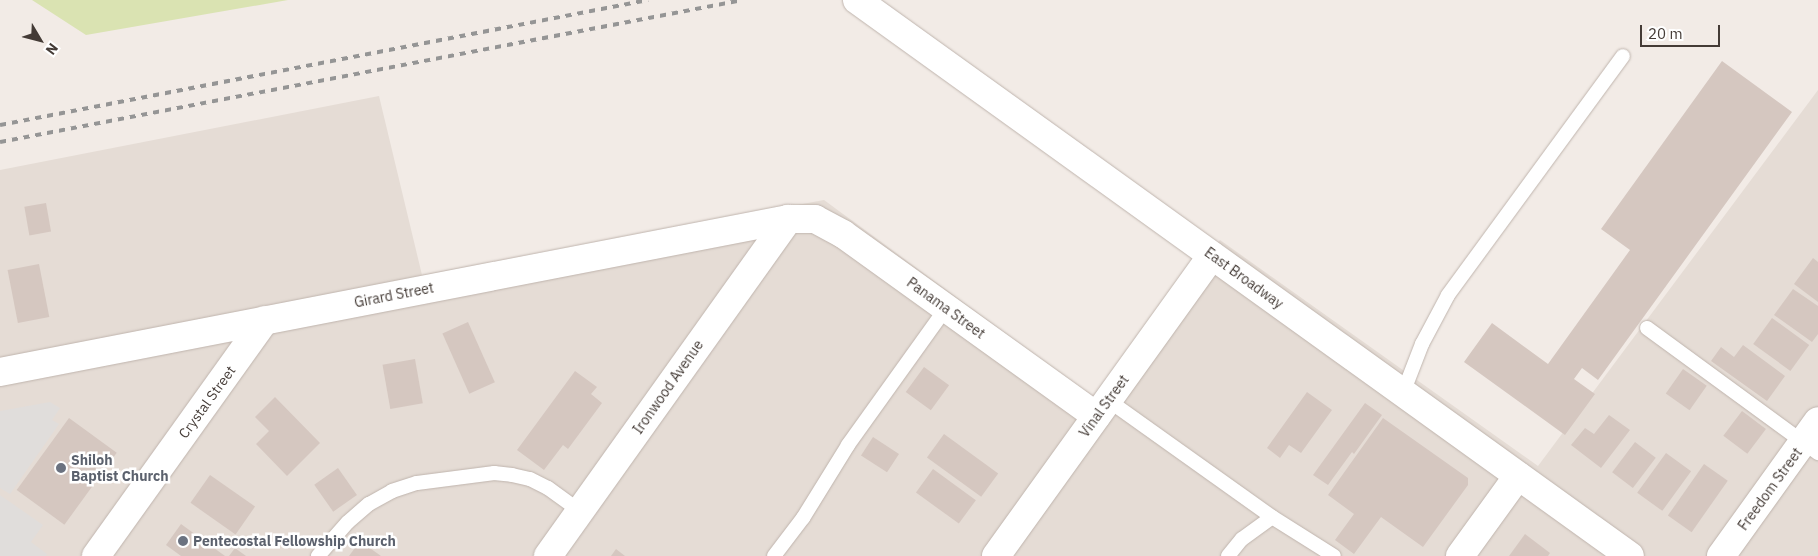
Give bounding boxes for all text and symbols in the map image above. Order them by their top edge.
north arrow [15,15,65,65]
scale bar [1643,15,1723,47]
text: 20 m [1648,24,1683,43]
text: N [42,40,62,58]
street label: East Broadway [1201,244,1287,312]
street label: Panama Street [904,274,988,342]
street label: Girard Street [353,279,435,311]
street label: Ironwood Avenue [629,337,707,437]
street label: Crystal Street [175,362,239,442]
street label: Vinal Street [1076,372,1132,440]
street label: Freedom Street [1734,444,1806,534]
place label: Shiloh Baptist Church [71,452,169,484]
marker: Shiloh Baptist Church [55,462,67,474]
place label: Pentecostal Fellowship Church [193,533,396,549]
marker: Pentecostal Fellowship Church [177,535,189,547]

